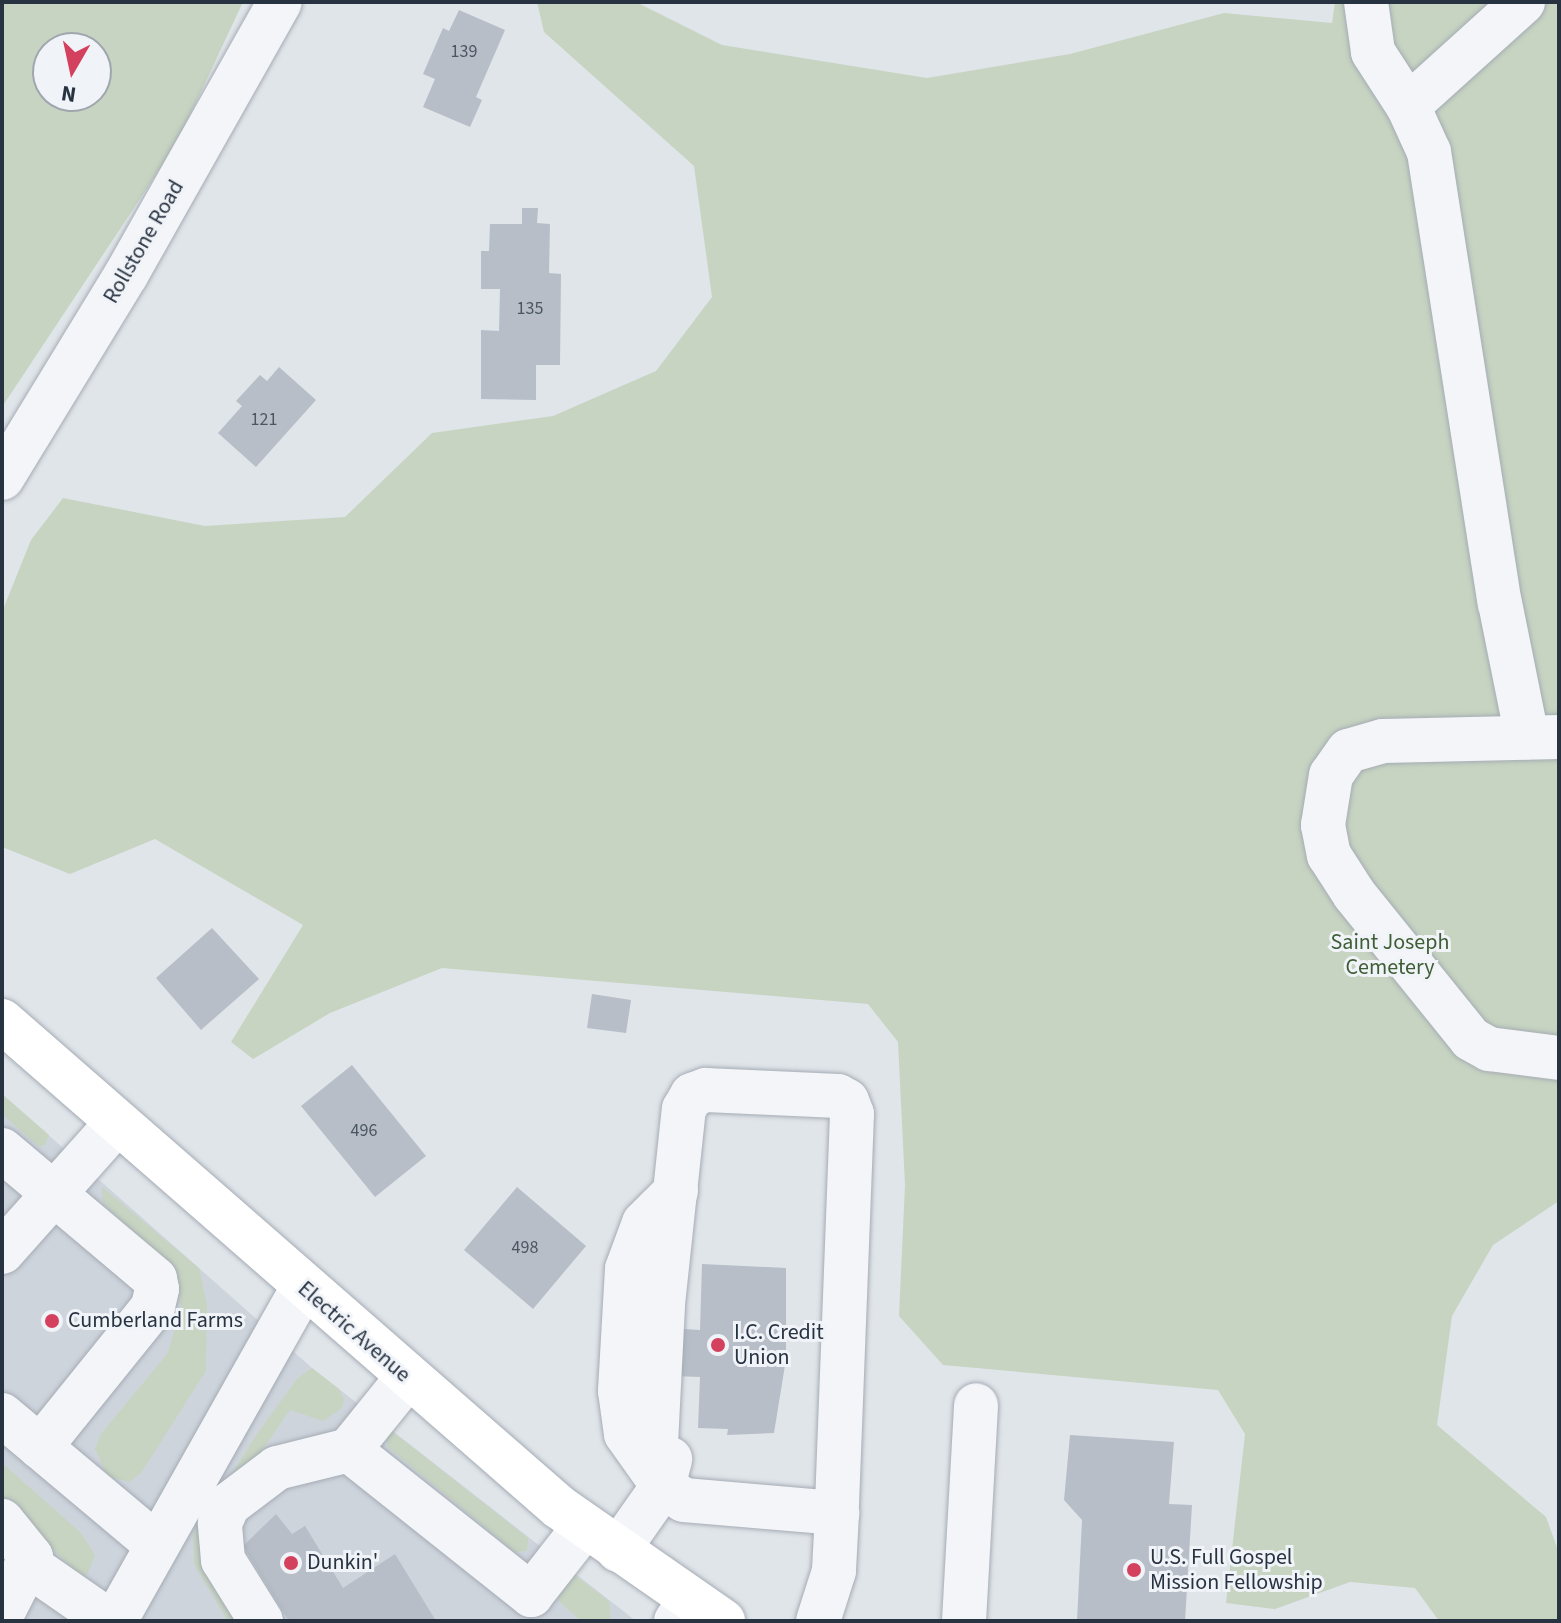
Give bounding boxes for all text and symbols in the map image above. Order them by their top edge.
north arrow [32,32,112,112]
house number: 139 [451,41,477,63]
text: N [59,77,78,111]
street label: Rollstone Road [98,176,190,308]
house number: 135 [517,298,543,320]
house number: 121 [251,409,277,431]
park label: Saint Joseph Cemetery [1331,929,1449,980]
house number: 496 [351,1120,377,1142]
house number: 498 [512,1237,538,1259]
street label: Electric Avenue [292,1276,416,1388]
place label: Cumberland Farms [68,1308,243,1334]
marker: Cumberland Farms [43,1312,61,1330]
place label: I.C. Credit Union [734,1319,824,1370]
marker: I.C. Credit Union [709,1336,727,1354]
place label: U.S. Full Gospel Mission Fellowship [1150,1544,1323,1596]
place label: Dunkin' [307,1550,378,1576]
marker: Dunkin' [282,1554,300,1572]
marker: U.S. Full Gospel Mission Fellowship [1125,1561,1143,1579]

